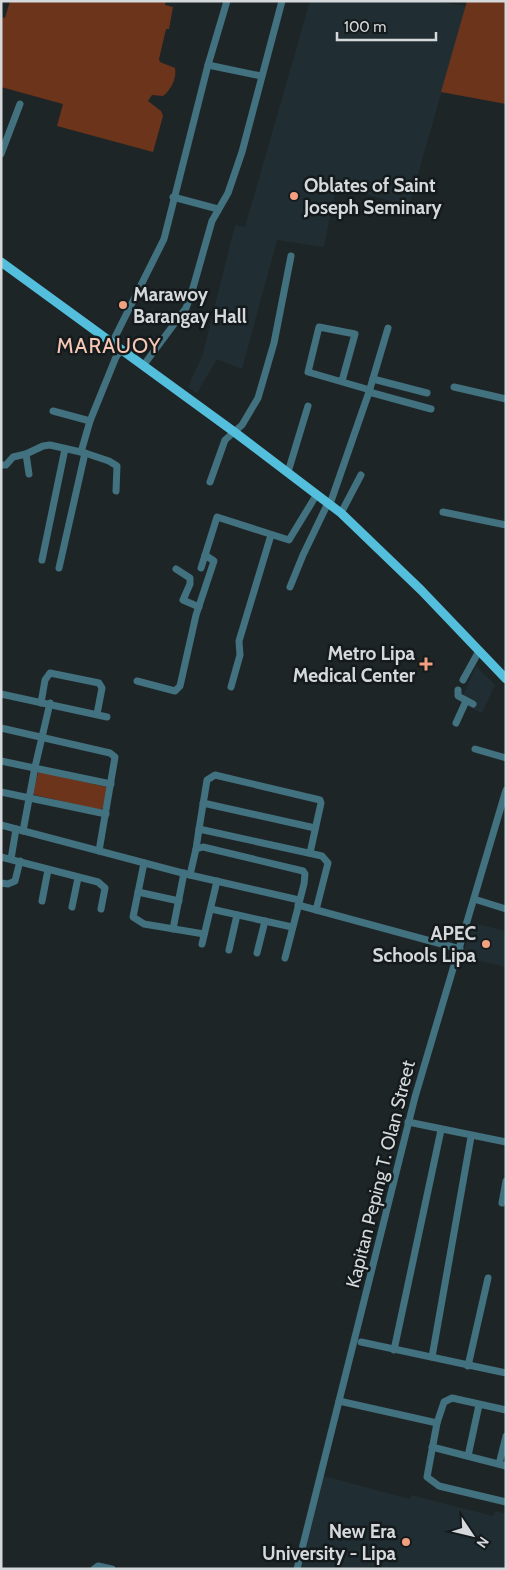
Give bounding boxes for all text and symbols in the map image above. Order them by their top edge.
scale bar [337,10,436,42]
text: 100 m [344,18,386,36]
place label: Oblates of Saint Joseph Seminary [303,174,442,219]
marker: Oblates of Saint Joseph Seminary [288,190,300,202]
place label: Marawoy Barangay Hall [133,283,247,328]
marker: Marawoy Barangay Hall [117,299,129,311]
district label: MARAUOY [57,333,162,358]
place label: Metro Lipa Medical Center [293,642,416,687]
marker: Metro Lipa Medical Center [419,657,433,671]
place label: APEC Schools Lipa [373,922,477,967]
marker: APEC Schools Lipa [480,938,492,950]
street label: Kapitan Peping T. Olan Street [341,1057,420,1290]
north arrow [447,1510,497,1560]
place label: New Era University - Lipa [262,1520,397,1565]
text: N [472,1533,493,1552]
marker: New Era University - Lipa [400,1536,412,1548]

